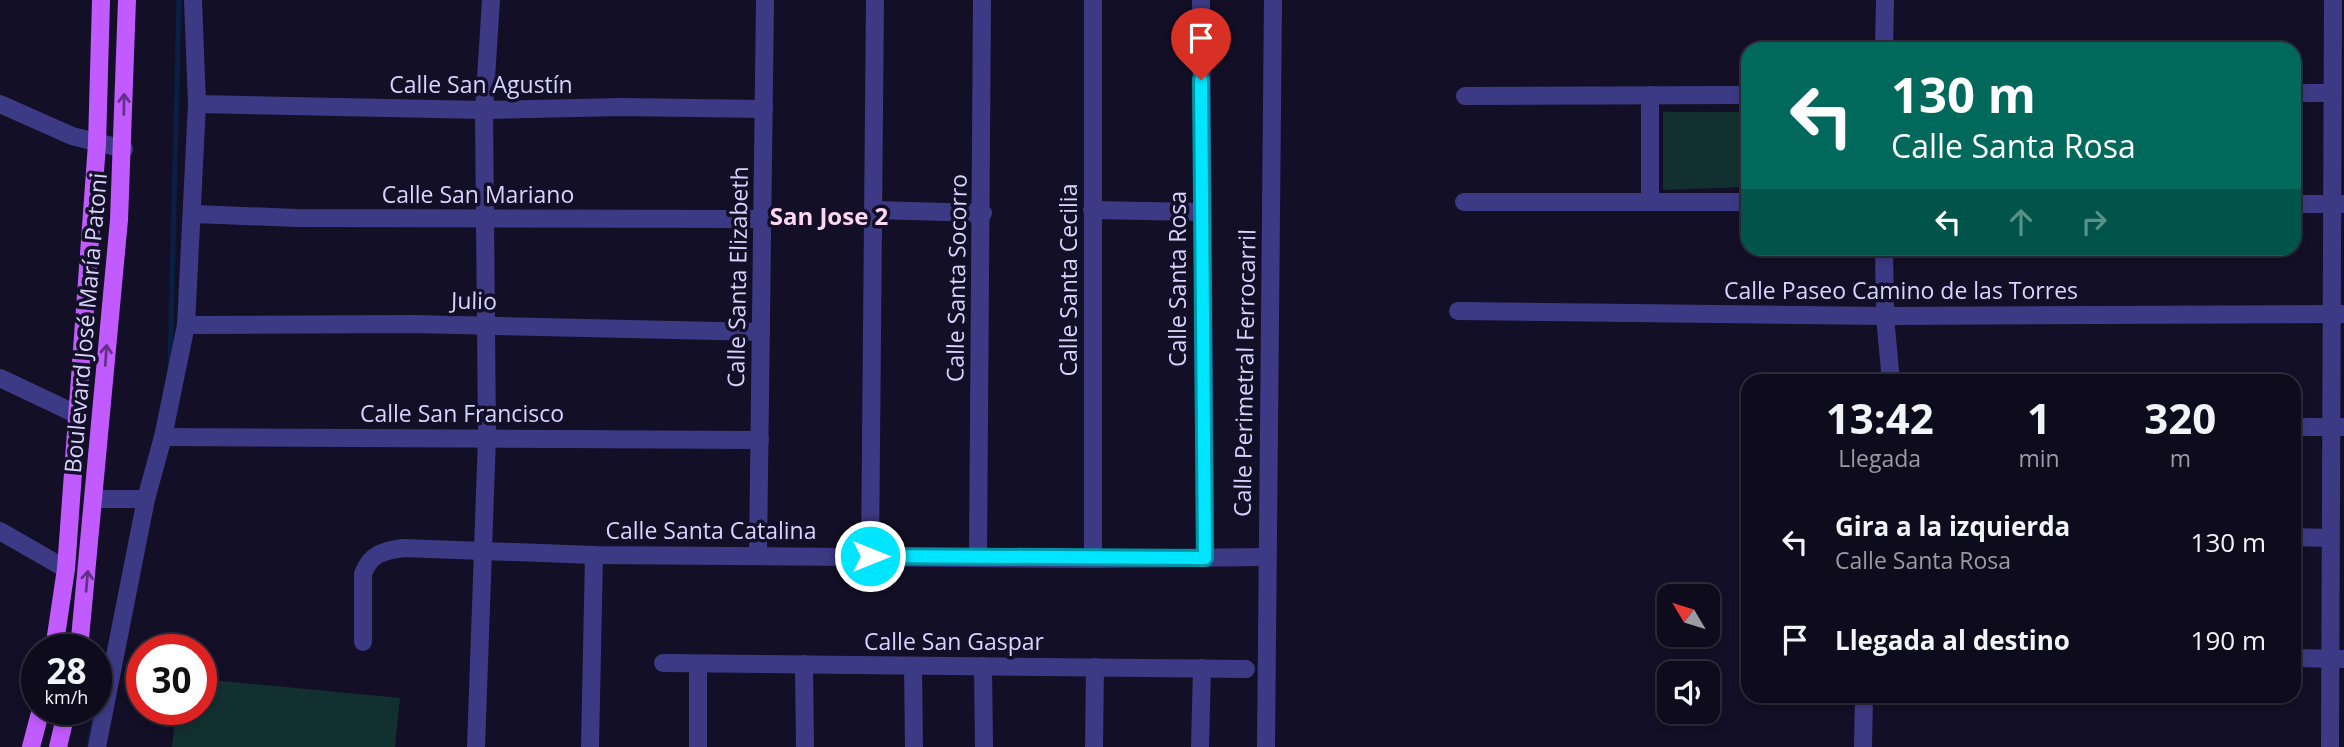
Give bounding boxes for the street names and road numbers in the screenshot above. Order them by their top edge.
street label: Calle San Agustín [389,68,573,100]
street label: Calle Santa Elizabeth [719,166,755,388]
street label: Boulevard José María Patoni [56,172,114,474]
street label: Calle Santa Socorro [938,174,974,382]
street label: Calle San Mariano [382,178,574,210]
street label: Calle Santa Cecilia [1052,184,1084,376]
street label: Calle Santa Rosa [1161,191,1193,367]
street label: Calle Perimetral Ferrocarril [1225,229,1263,517]
street label: Calle Paseo Camino de las Torres [1724,274,2078,306]
street label: Julio [449,284,497,316]
street label: Calle San Francisco [360,397,564,429]
street label: Calle Santa Catalina [606,514,816,546]
street label: Calle San Gaspar [864,625,1045,657]

